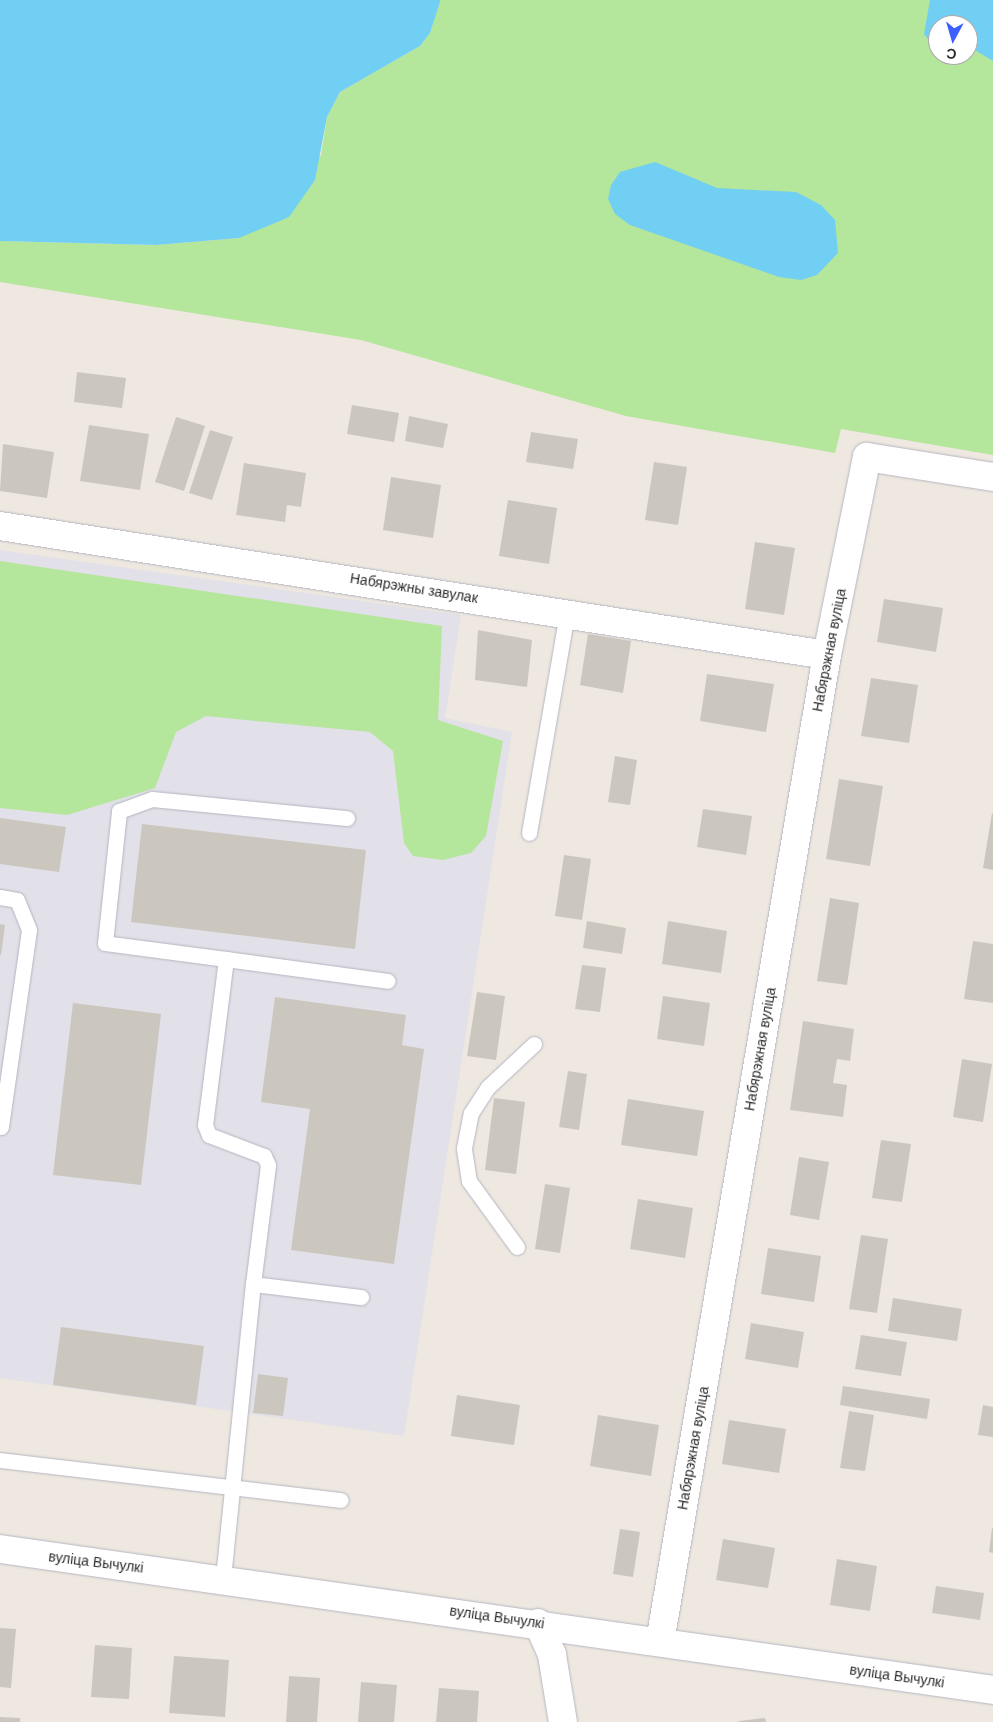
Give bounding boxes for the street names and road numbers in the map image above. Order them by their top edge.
street label: Набярэжны завулак [349,570,479,606]
street label: Набярэжная вуліца [809,587,849,713]
street label: Набярэжная вуліца [741,986,779,1112]
street label: Набярэжная вуліца [674,1385,712,1511]
street label: вуліца Вычулкі [48,1548,144,1576]
street label: вуліца Вычулкі [449,1602,545,1632]
street label: вуліца Вычулкі [849,1661,945,1691]

